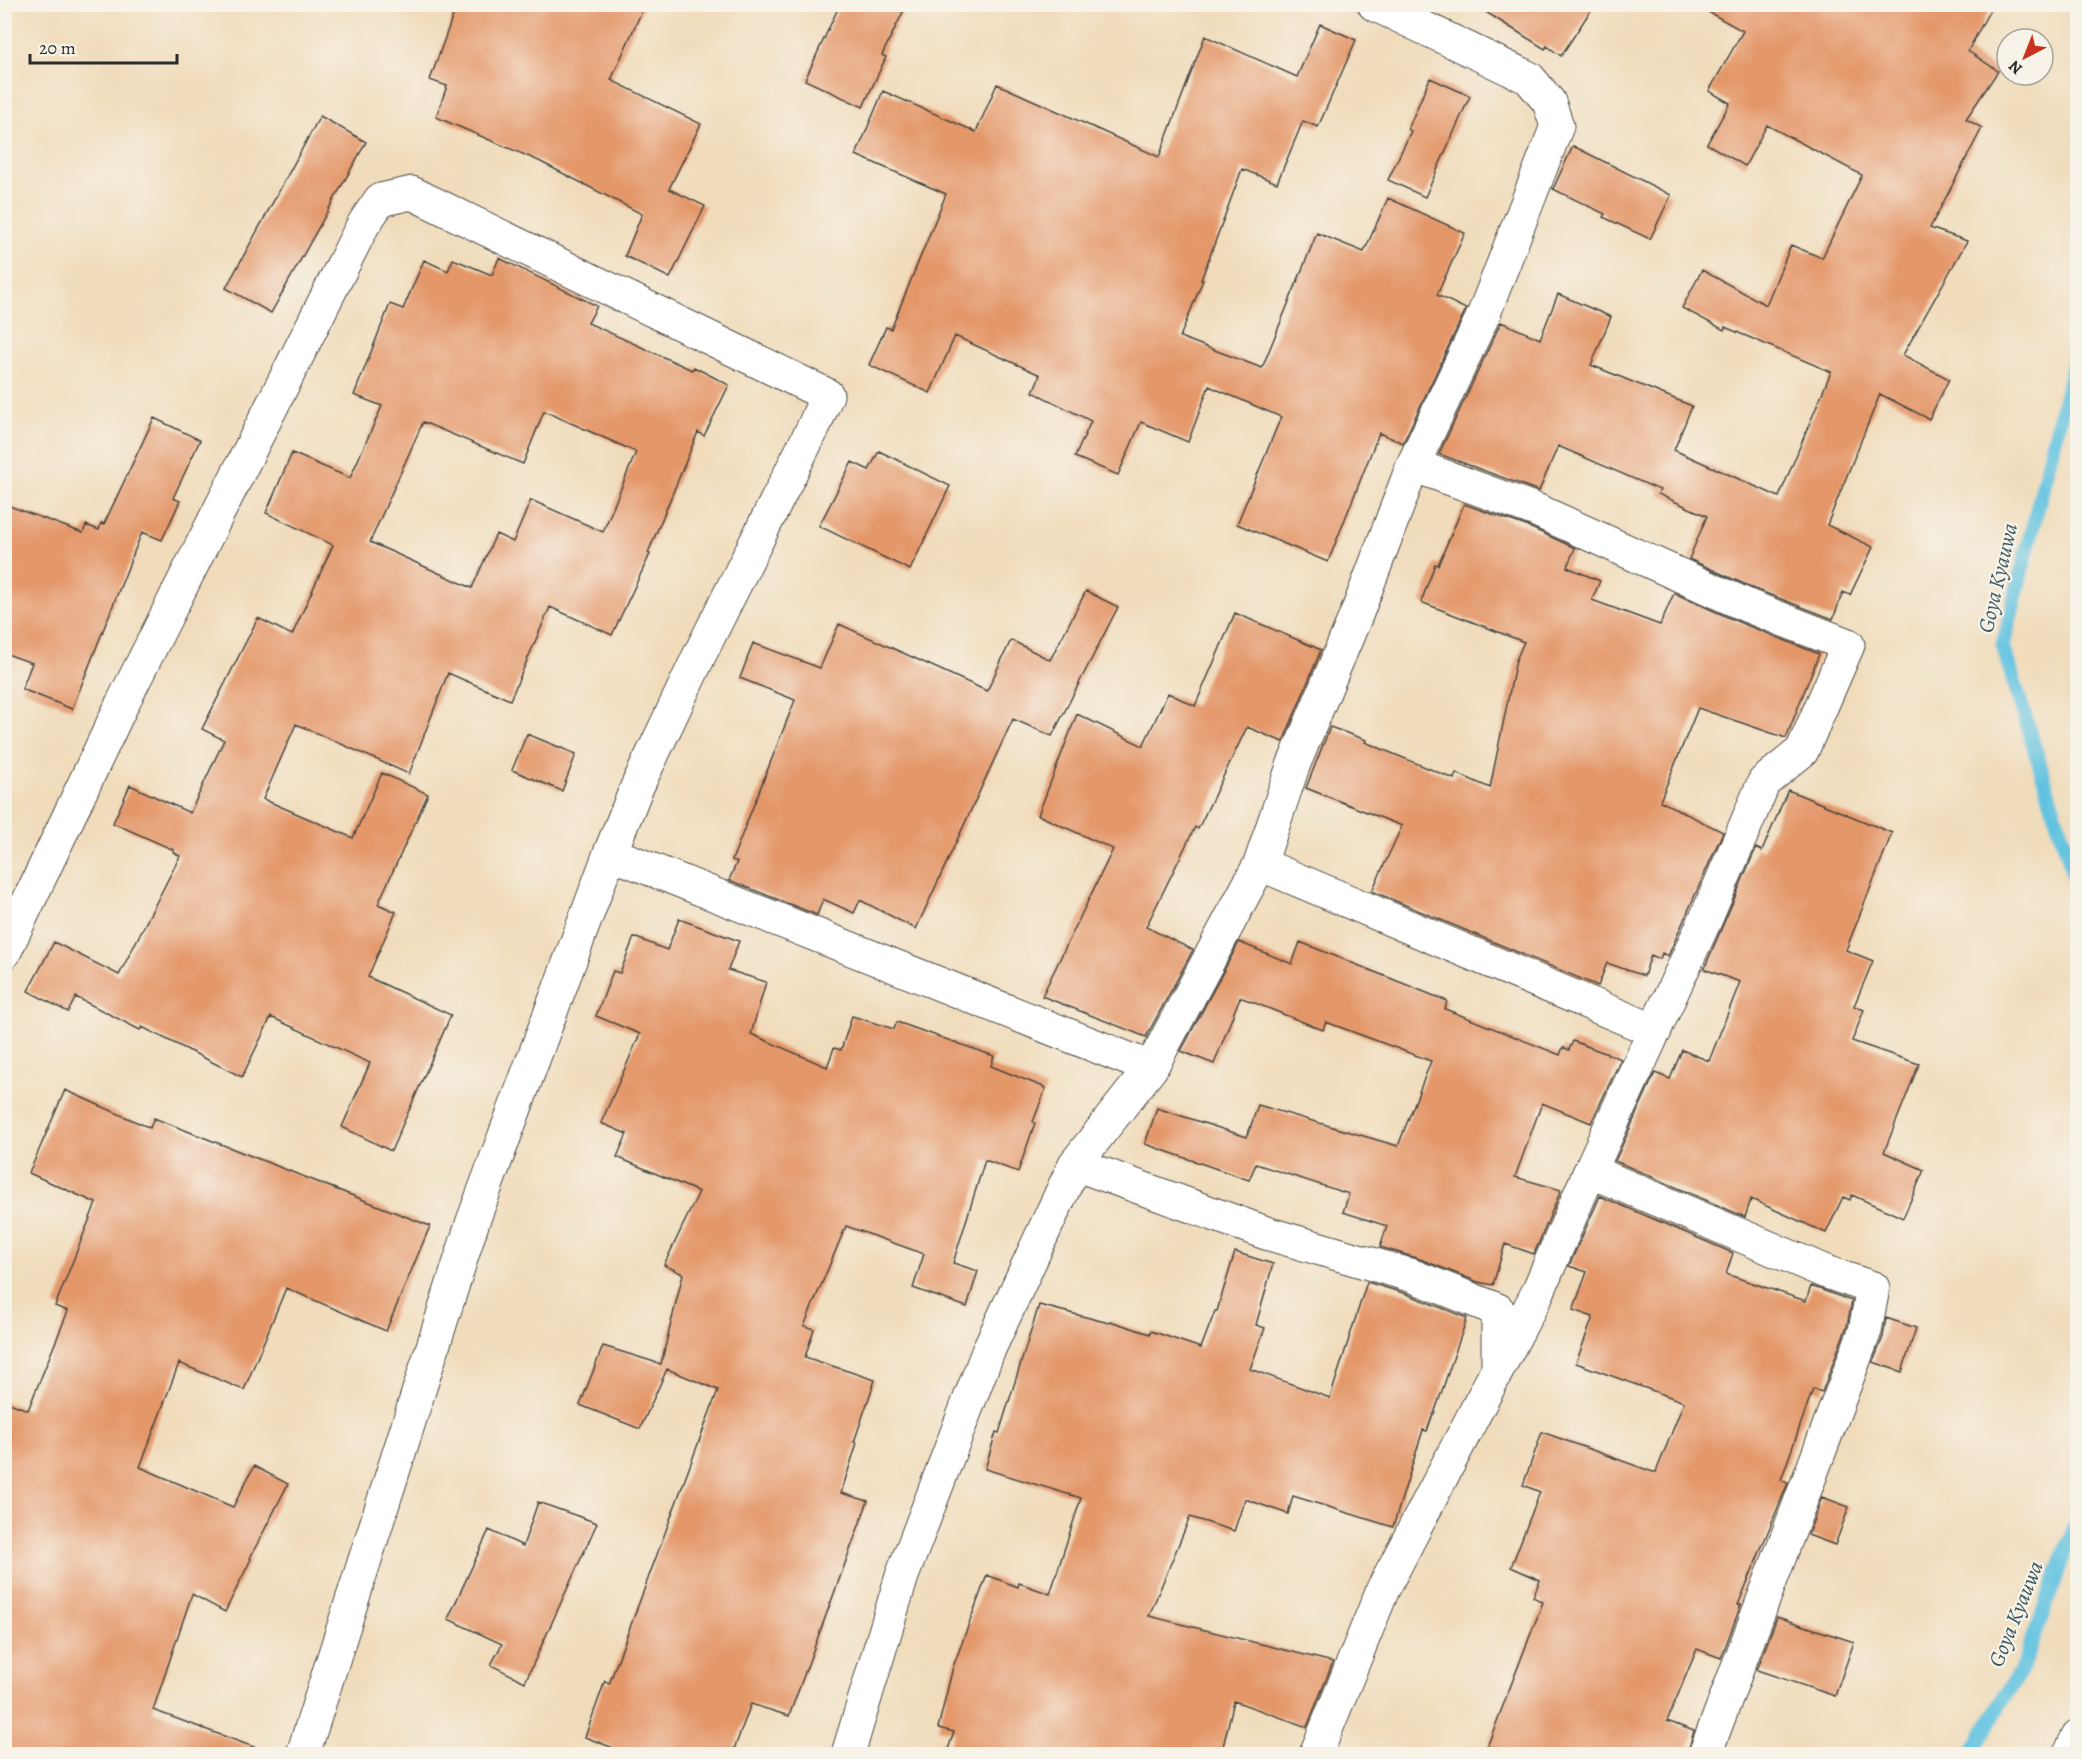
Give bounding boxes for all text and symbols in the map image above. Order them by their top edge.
scale bar [30,27,177,65]
north arrow [1995,27,2055,87]
text: 20 m [39,36,76,60]
text: N [2004,55,2027,79]
water label: Goya Kyauwa [1971,520,2025,636]
water label: Goya Kyauwa [1981,1557,2051,1671]

